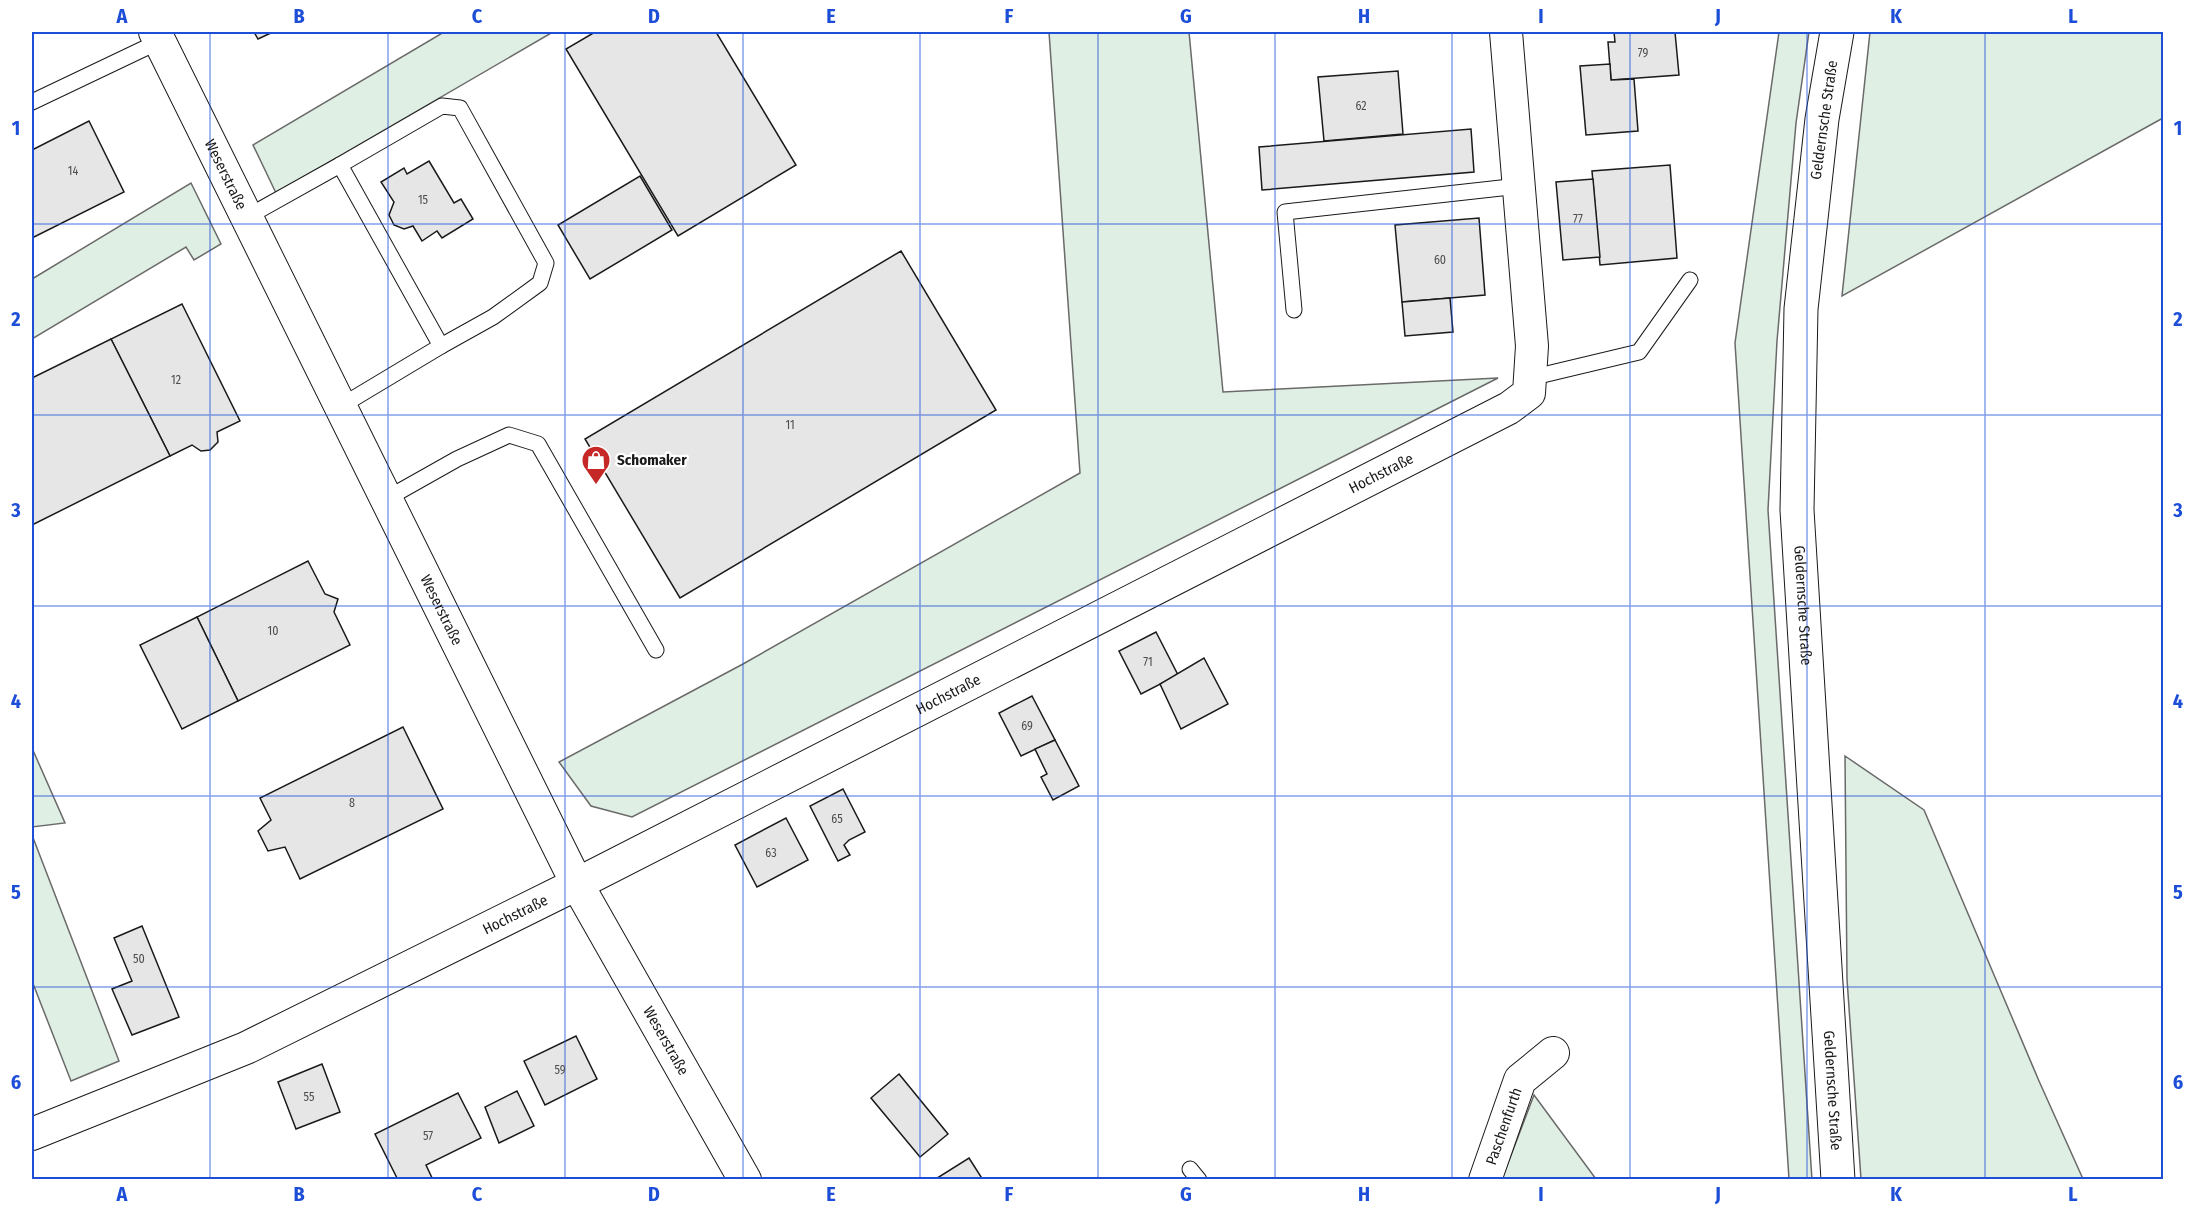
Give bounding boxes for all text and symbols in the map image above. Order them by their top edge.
text: A [116,4,129,28]
text: B [293,4,305,28]
text: C [472,4,483,28]
text: D [648,4,660,28]
text: E [826,4,836,28]
text: F [1005,4,1014,28]
text: G [1180,4,1192,28]
text: H [1358,4,1370,28]
text: I [1538,4,1544,28]
text: J [1714,4,1721,28]
text: K [1890,4,1902,28]
text: L [2068,4,2078,28]
house number: 79 [1638,46,1648,60]
street label: Geldernsche Straße [1807,59,1841,181]
house number: 62 [1355,99,1367,113]
text: 1 [12,116,20,140]
text: 1 [2174,116,2182,140]
street label: Weserstraße [201,136,251,213]
house number: 14 [68,164,78,178]
house number: 15 [418,193,429,207]
house number: 77 [1573,212,1583,226]
house number: 60 [1434,253,1446,267]
text: 2 [10,307,21,331]
text: 2 [2172,307,2183,331]
house number: 12 [171,373,181,387]
house number: 11 [785,418,795,432]
shop icon: Schomaker [580,444,612,486]
street label: Hochstraße [1346,449,1417,497]
place label: Schomaker [617,451,687,469]
text: 3 [10,498,21,522]
text: 3 [2172,498,2183,522]
street label: Geldernsche Straße [1790,545,1815,666]
street label: Weserstraße [416,572,466,648]
house number: 10 [268,624,278,638]
house number: 71 [1143,655,1153,669]
street label: Hochstraße [913,670,984,718]
text: 4 [11,689,21,713]
text: 4 [2173,689,2183,713]
house number: 69 [1021,719,1033,733]
house number: 8 [349,796,355,810]
house number: 65 [831,812,843,826]
house number: 63 [765,846,777,860]
text: 5 [11,880,21,904]
text: 5 [2173,880,2183,904]
street label: Hochstraße [480,891,551,938]
house number: 50 [133,952,145,966]
street label: Weserstraße [639,1003,693,1078]
street label: Geldernsche Straße [1820,1030,1845,1151]
house number: 59 [554,1063,566,1077]
text: 6 [11,1070,21,1094]
text: 6 [2173,1070,2183,1094]
street label: Paschenfurth [1482,1085,1526,1167]
house number: 55 [304,1090,315,1104]
house number: 57 [423,1129,433,1143]
text: A [116,1182,129,1206]
text: B [293,1182,305,1206]
text: C [472,1182,483,1206]
text: D [648,1182,660,1206]
text: E [826,1182,836,1206]
text: F [1005,1182,1014,1206]
text: G [1180,1182,1192,1206]
text: H [1358,1182,1370,1206]
text: I [1538,1182,1544,1206]
text: J [1714,1182,1721,1206]
text: K [1890,1182,1902,1206]
text: L [2068,1182,2078,1206]

